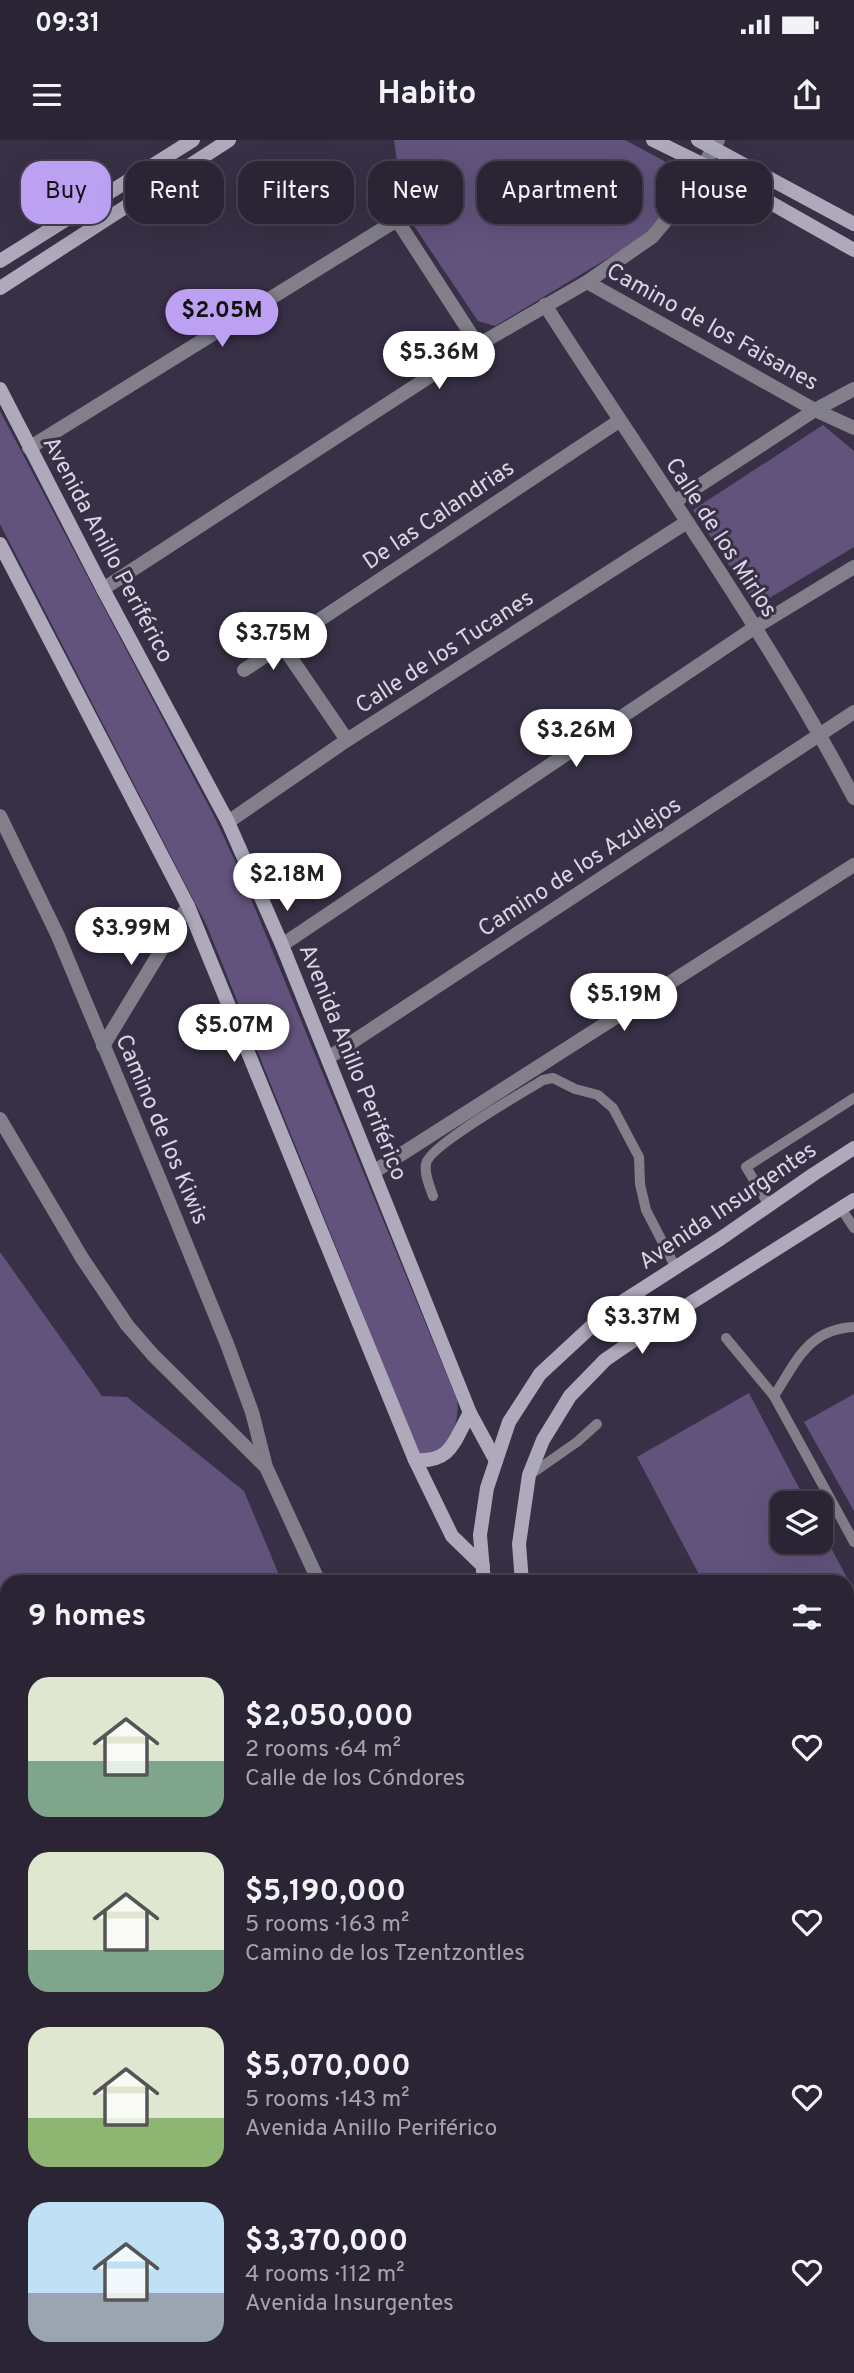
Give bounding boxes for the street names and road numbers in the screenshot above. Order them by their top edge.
street label: Camino de los Faisanes [601,258,823,399]
street label: Avenida Anillo Periférico [35,432,179,668]
street label: Calle de los Mirlos [657,453,782,624]
street label: De las Calandrias [358,455,521,578]
street label: Calle de los Tucanes [351,585,540,722]
street label: Camino de los Azulejos [473,792,687,945]
street label: Avenida Anillo Periférico [291,941,412,1185]
street label: Camino de los Kiwis [108,1031,214,1229]
street label: Avenida Insurgentes [634,1137,823,1277]

